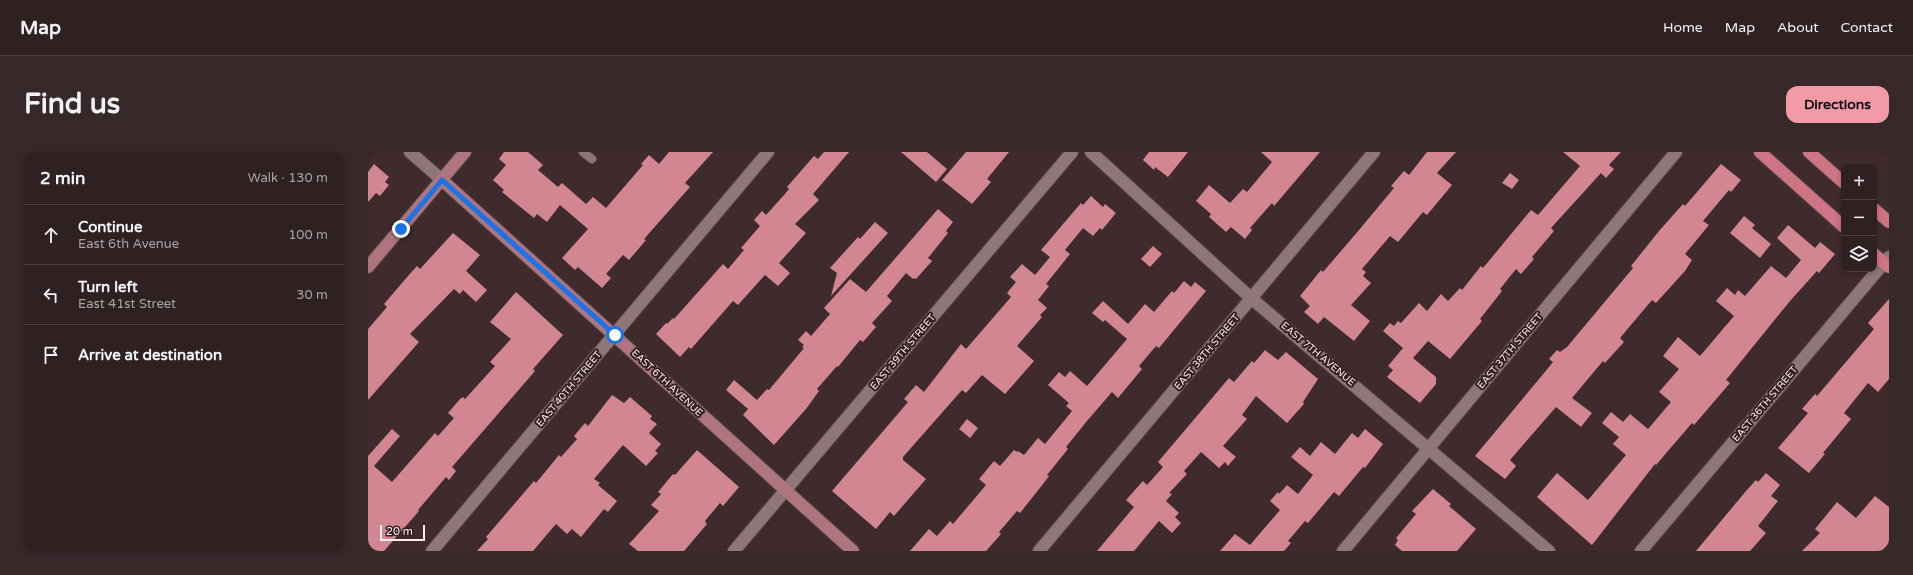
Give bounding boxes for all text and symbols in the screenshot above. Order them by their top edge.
text: Map [20,17,61,39]
text: Home [1663,19,1703,36]
text: Map [1725,19,1755,36]
text: About [1777,19,1819,36]
text: Contact [1841,19,1893,36]
button: Directions [1786,86,1889,123]
text: Find us [24,87,120,121]
map controls [1841,164,1877,272]
button: + [1841,164,1877,200]
text: 2 min [40,168,85,189]
text: Walk · 130 m [248,170,328,186]
button: − [1841,200,1877,236]
text: Continue [78,218,142,236]
route end [392,220,410,238]
icon: ahead [40,224,62,246]
text: 100 m [288,227,328,243]
text: East 6th Avenue [78,236,179,252]
button: layers [1841,236,1877,272]
text: Turn left [78,278,138,296]
icon: left [40,284,62,306]
text: 30 m [296,287,328,303]
text: East 41st Street [78,296,176,312]
street label: EAST 37TH STREET [1475,311,1545,391]
street label: EAST 39TH STREET [868,312,938,392]
street label: EAST 38TH STREET [1172,312,1242,392]
street label: EAST 7TH AVENUE [1278,319,1358,389]
route start [606,326,624,344]
icon: arrive [40,344,62,366]
text: Arrive at destination [78,346,222,364]
street label: EAST 6TH AVENUE [629,347,705,419]
street label: EAST 40TH STREET [534,349,604,429]
street label: EAST 36TH STREET [1730,364,1800,444]
scale bar [380,523,425,542]
text: 20 m [386,525,413,538]

